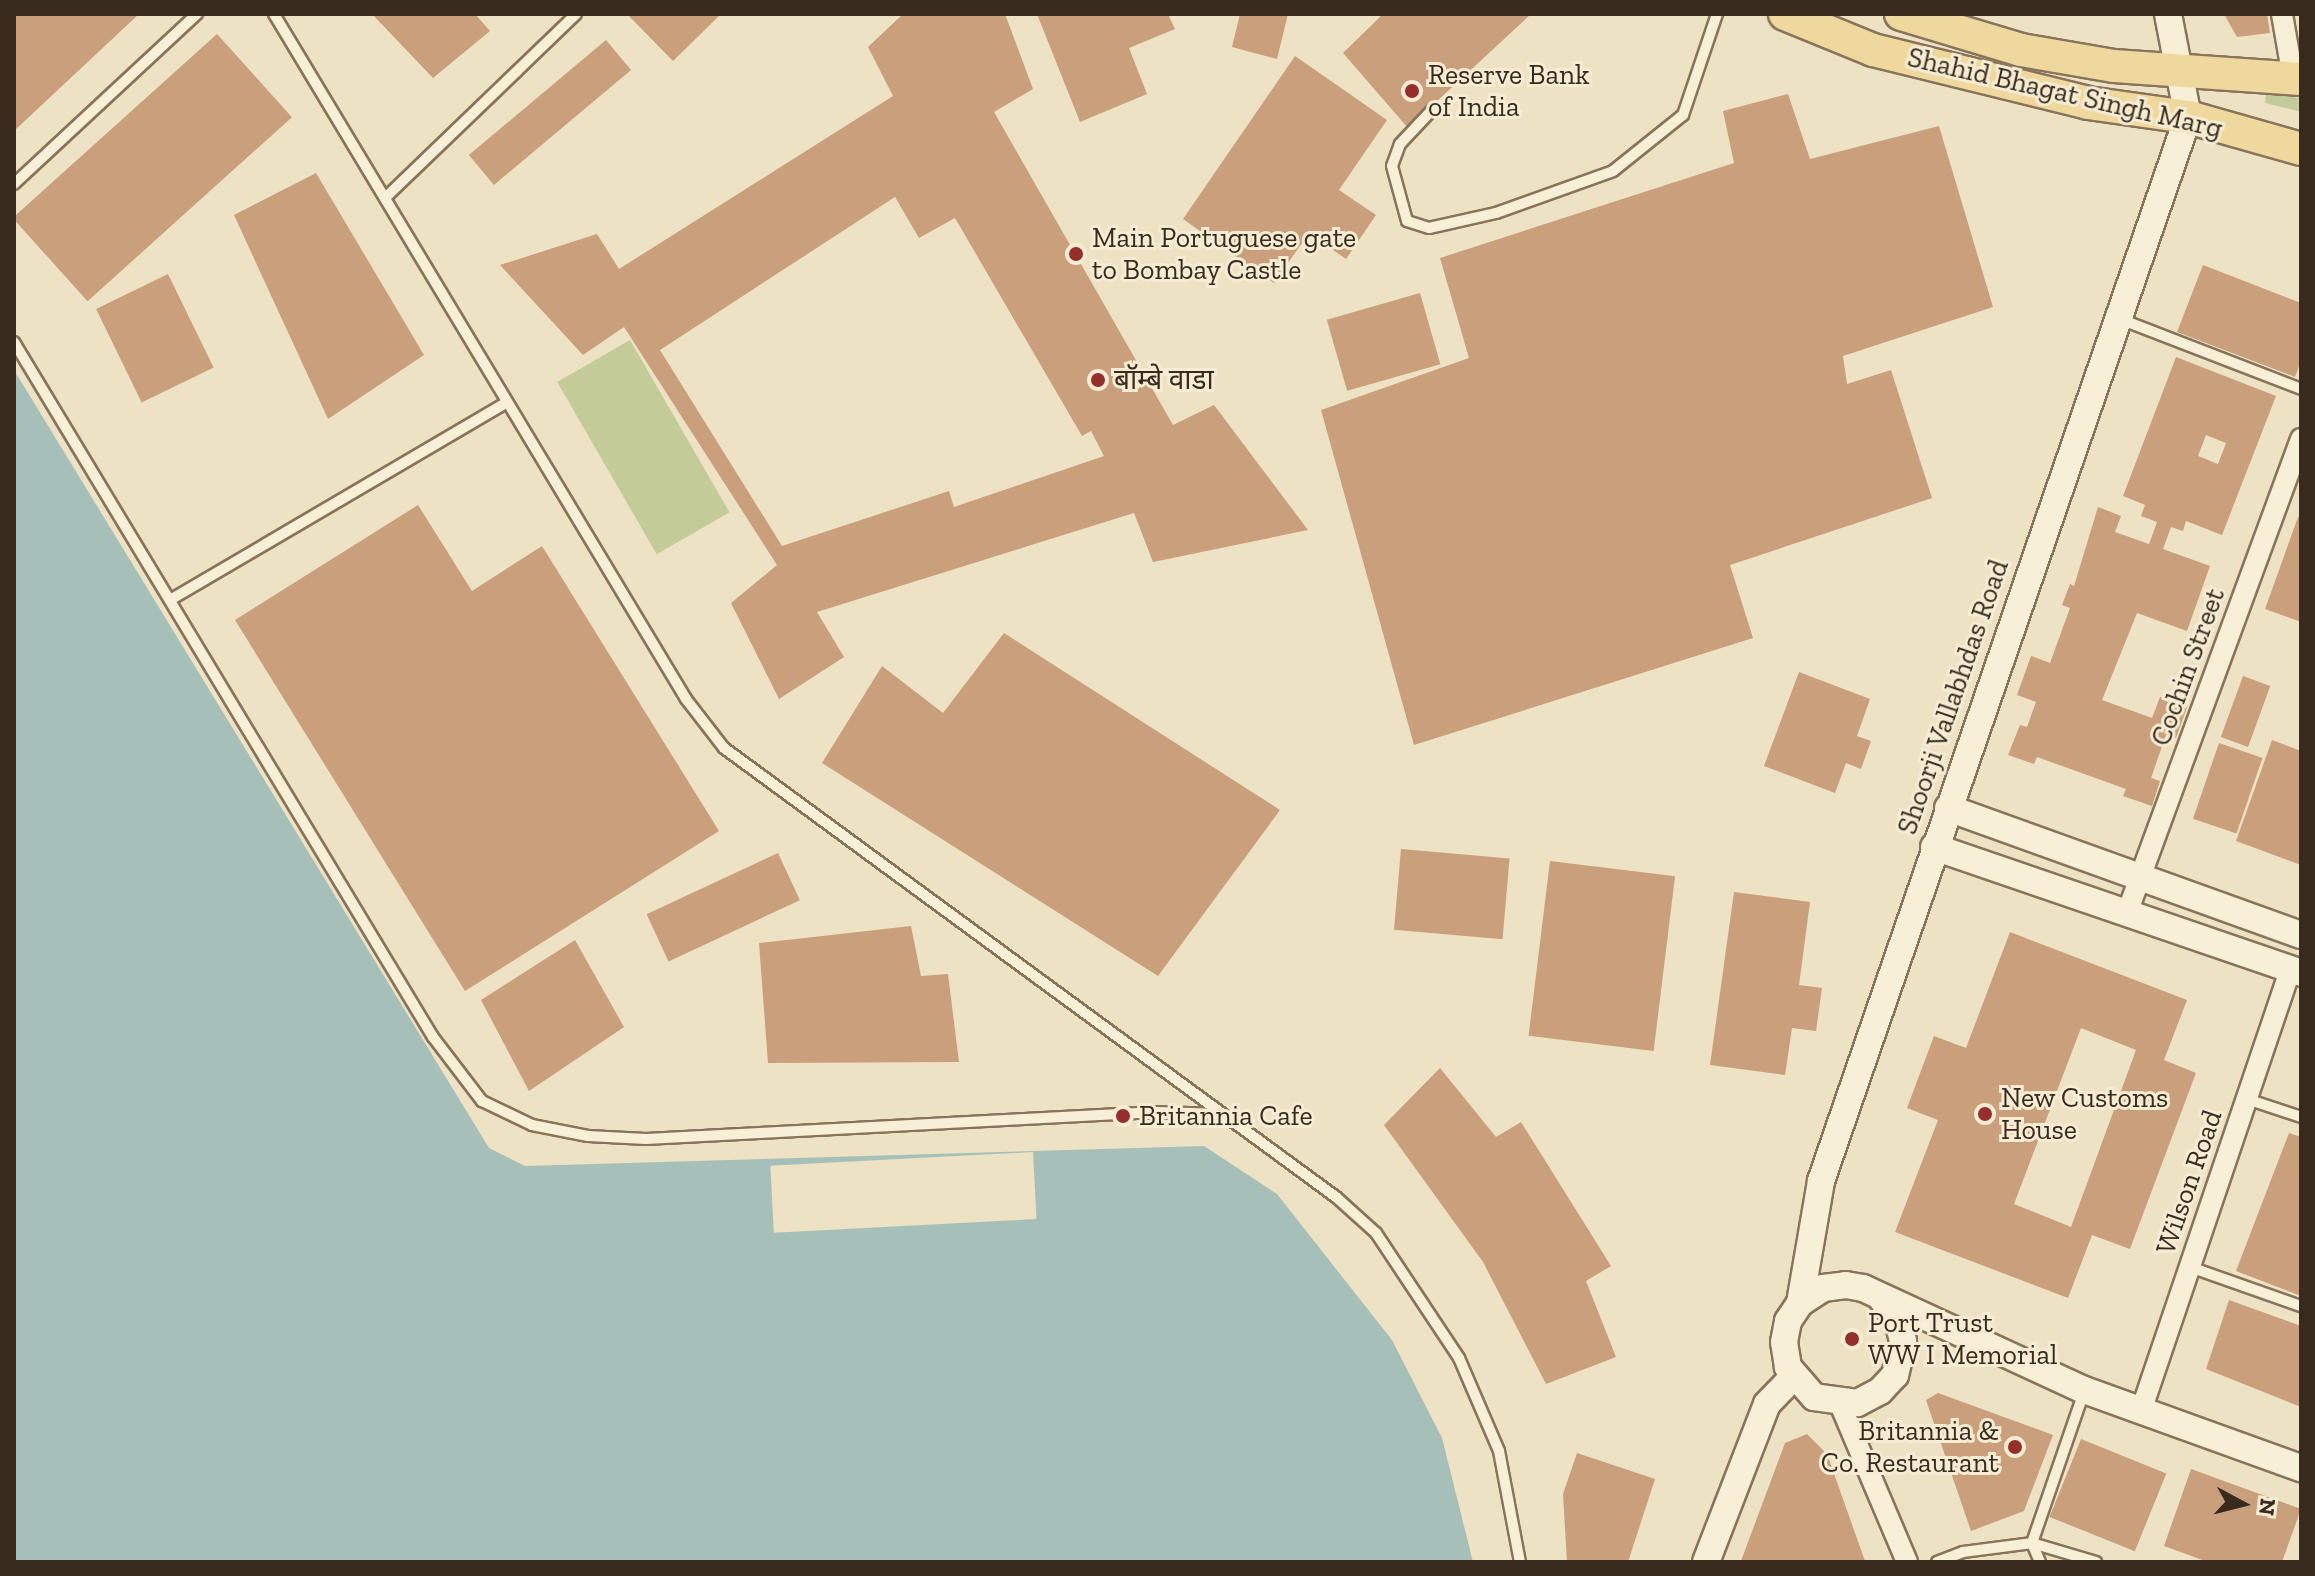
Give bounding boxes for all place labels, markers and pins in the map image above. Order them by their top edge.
place label: Reserve Bank of India [1428,58,1590,124]
marker: Reserve Bank of India [1403,82,1421,100]
place label: Main Portuguese gate to Bombay Castle [1092,221,1356,287]
marker: Main Portuguese gate to Bombay Castle [1067,245,1085,263]
place label: बॉम्बे वाडा [1114,363,1214,397]
marker: बॉम्बे वाडा [1089,371,1107,389]
place label: New Customs House [2001,1081,2169,1147]
place label: Britannia Cafe [1139,1099,1313,1133]
marker: New Customs House [1976,1105,1994,1123]
marker: Britannia Cafe [1114,1107,1132,1125]
place label: Port Trust WW I Memorial [1868,1306,2058,1372]
marker: Port Trust WW I Memorial [1843,1330,1861,1348]
place label: Britannia & Co. Restaurant [1821,1414,1999,1480]
marker: Britannia & Co. Restaurant [2006,1438,2024,1456]

